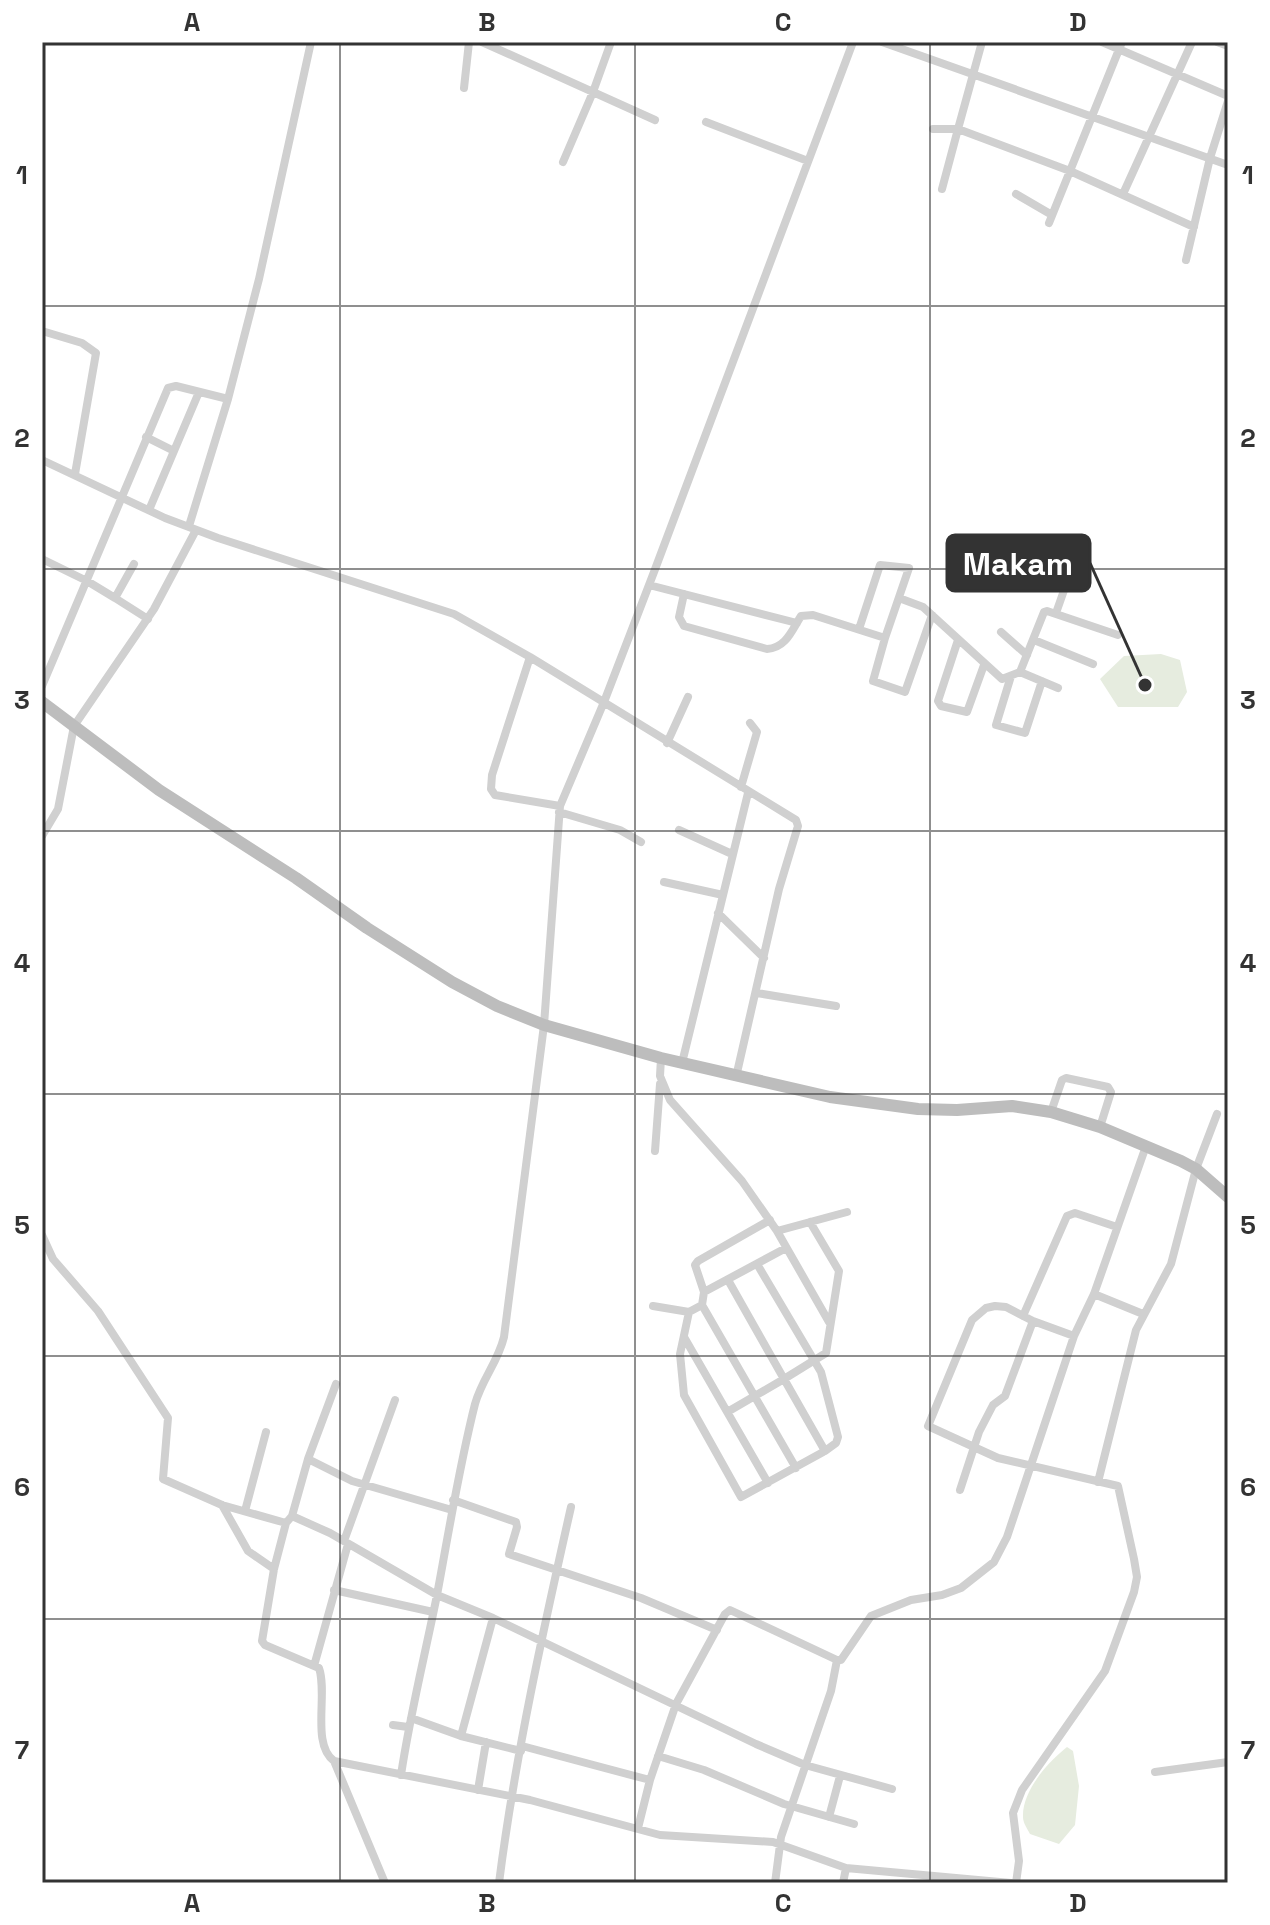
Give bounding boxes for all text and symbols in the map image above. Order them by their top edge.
text: A [184,5,201,39]
text: B [478,5,496,39]
text: C [775,5,791,39]
text: D [1069,5,1087,39]
text: 1 [16,158,28,192]
text: 1 [1242,158,1254,192]
text: 2 [14,421,30,455]
text: 2 [1240,421,1256,455]
callout: Makam [947,535,1090,591]
text: Makam [963,544,1073,584]
text: 3 [14,683,30,717]
text: 3 [1240,683,1256,717]
text: 4 [14,946,30,980]
text: 4 [1240,946,1256,980]
text: 5 [14,1208,30,1242]
text: 5 [1240,1208,1256,1242]
text: 6 [14,1470,30,1504]
text: 6 [1240,1470,1256,1504]
text: 7 [15,1733,29,1767]
text: 7 [1241,1733,1255,1767]
text: A [184,1886,201,1920]
text: B [478,1886,496,1920]
text: C [775,1886,791,1920]
text: D [1069,1886,1087,1920]

